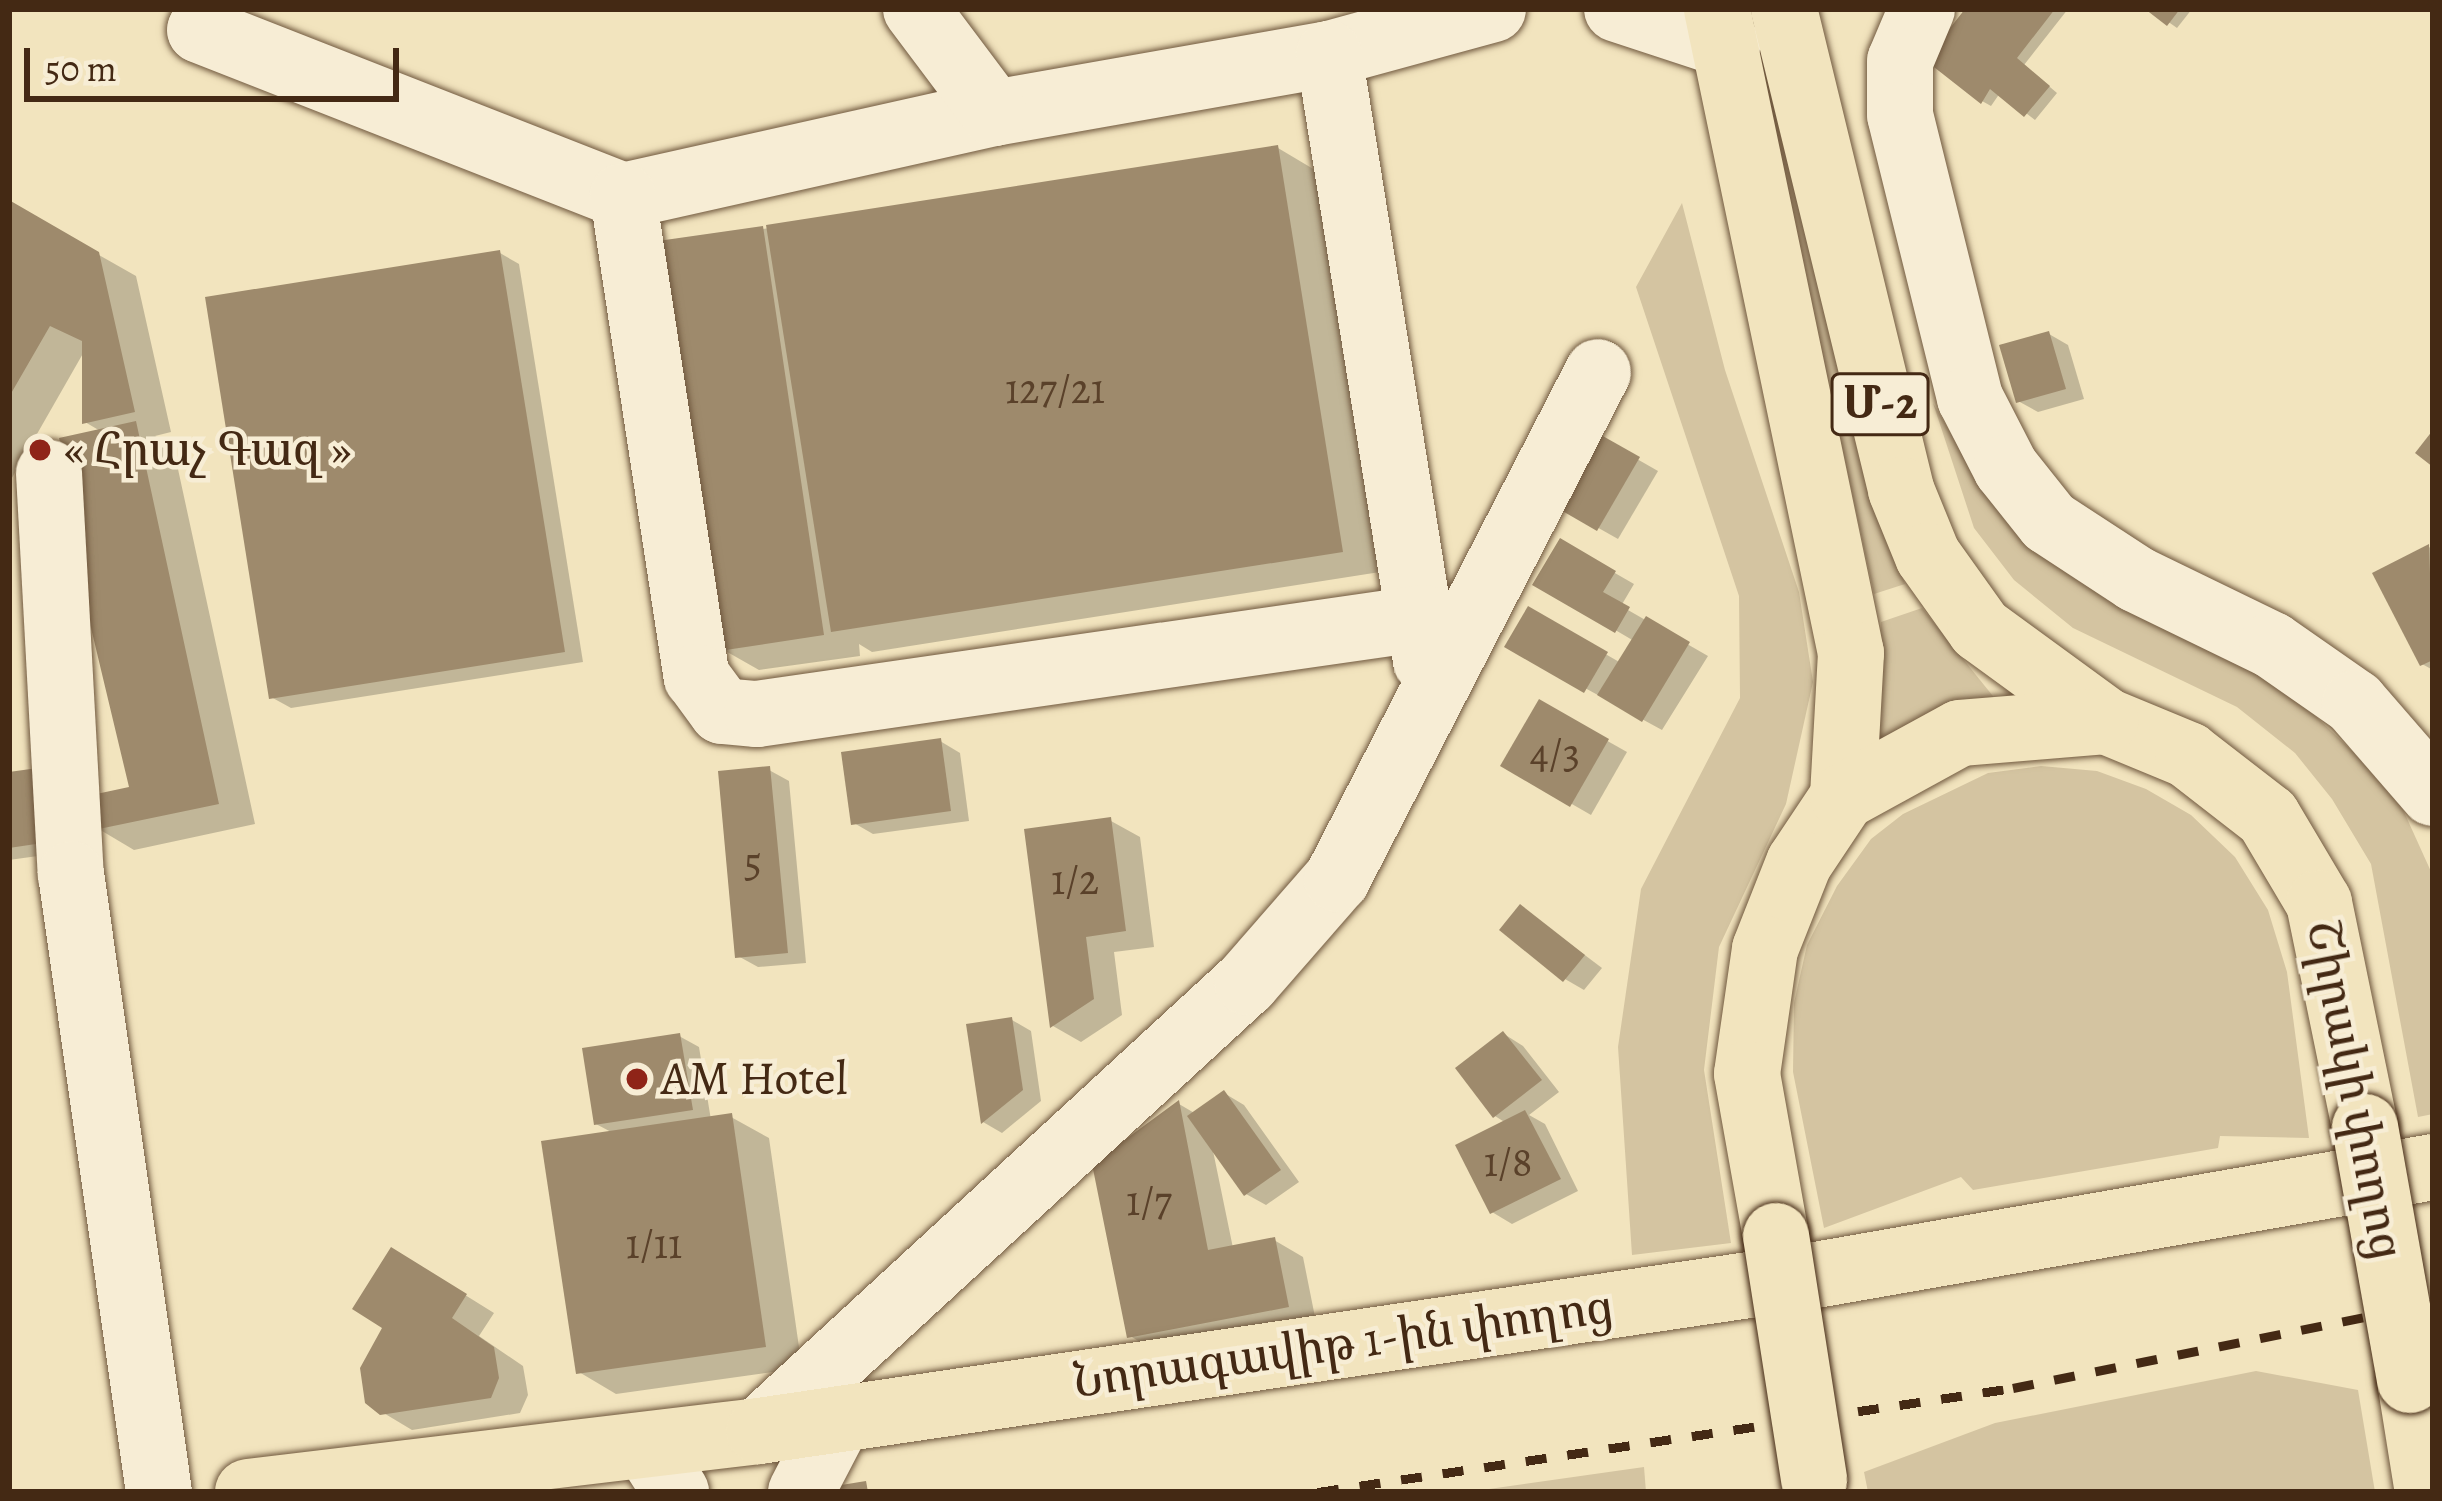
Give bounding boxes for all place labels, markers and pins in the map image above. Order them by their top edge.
place label: « Հրաչ Գազ » [64,421,351,479]
marker: « Հրաչ Գազ » [27,437,53,463]
place label: AM Hotel [661,1050,847,1108]
marker: AM Hotel [624,1066,650,1092]

